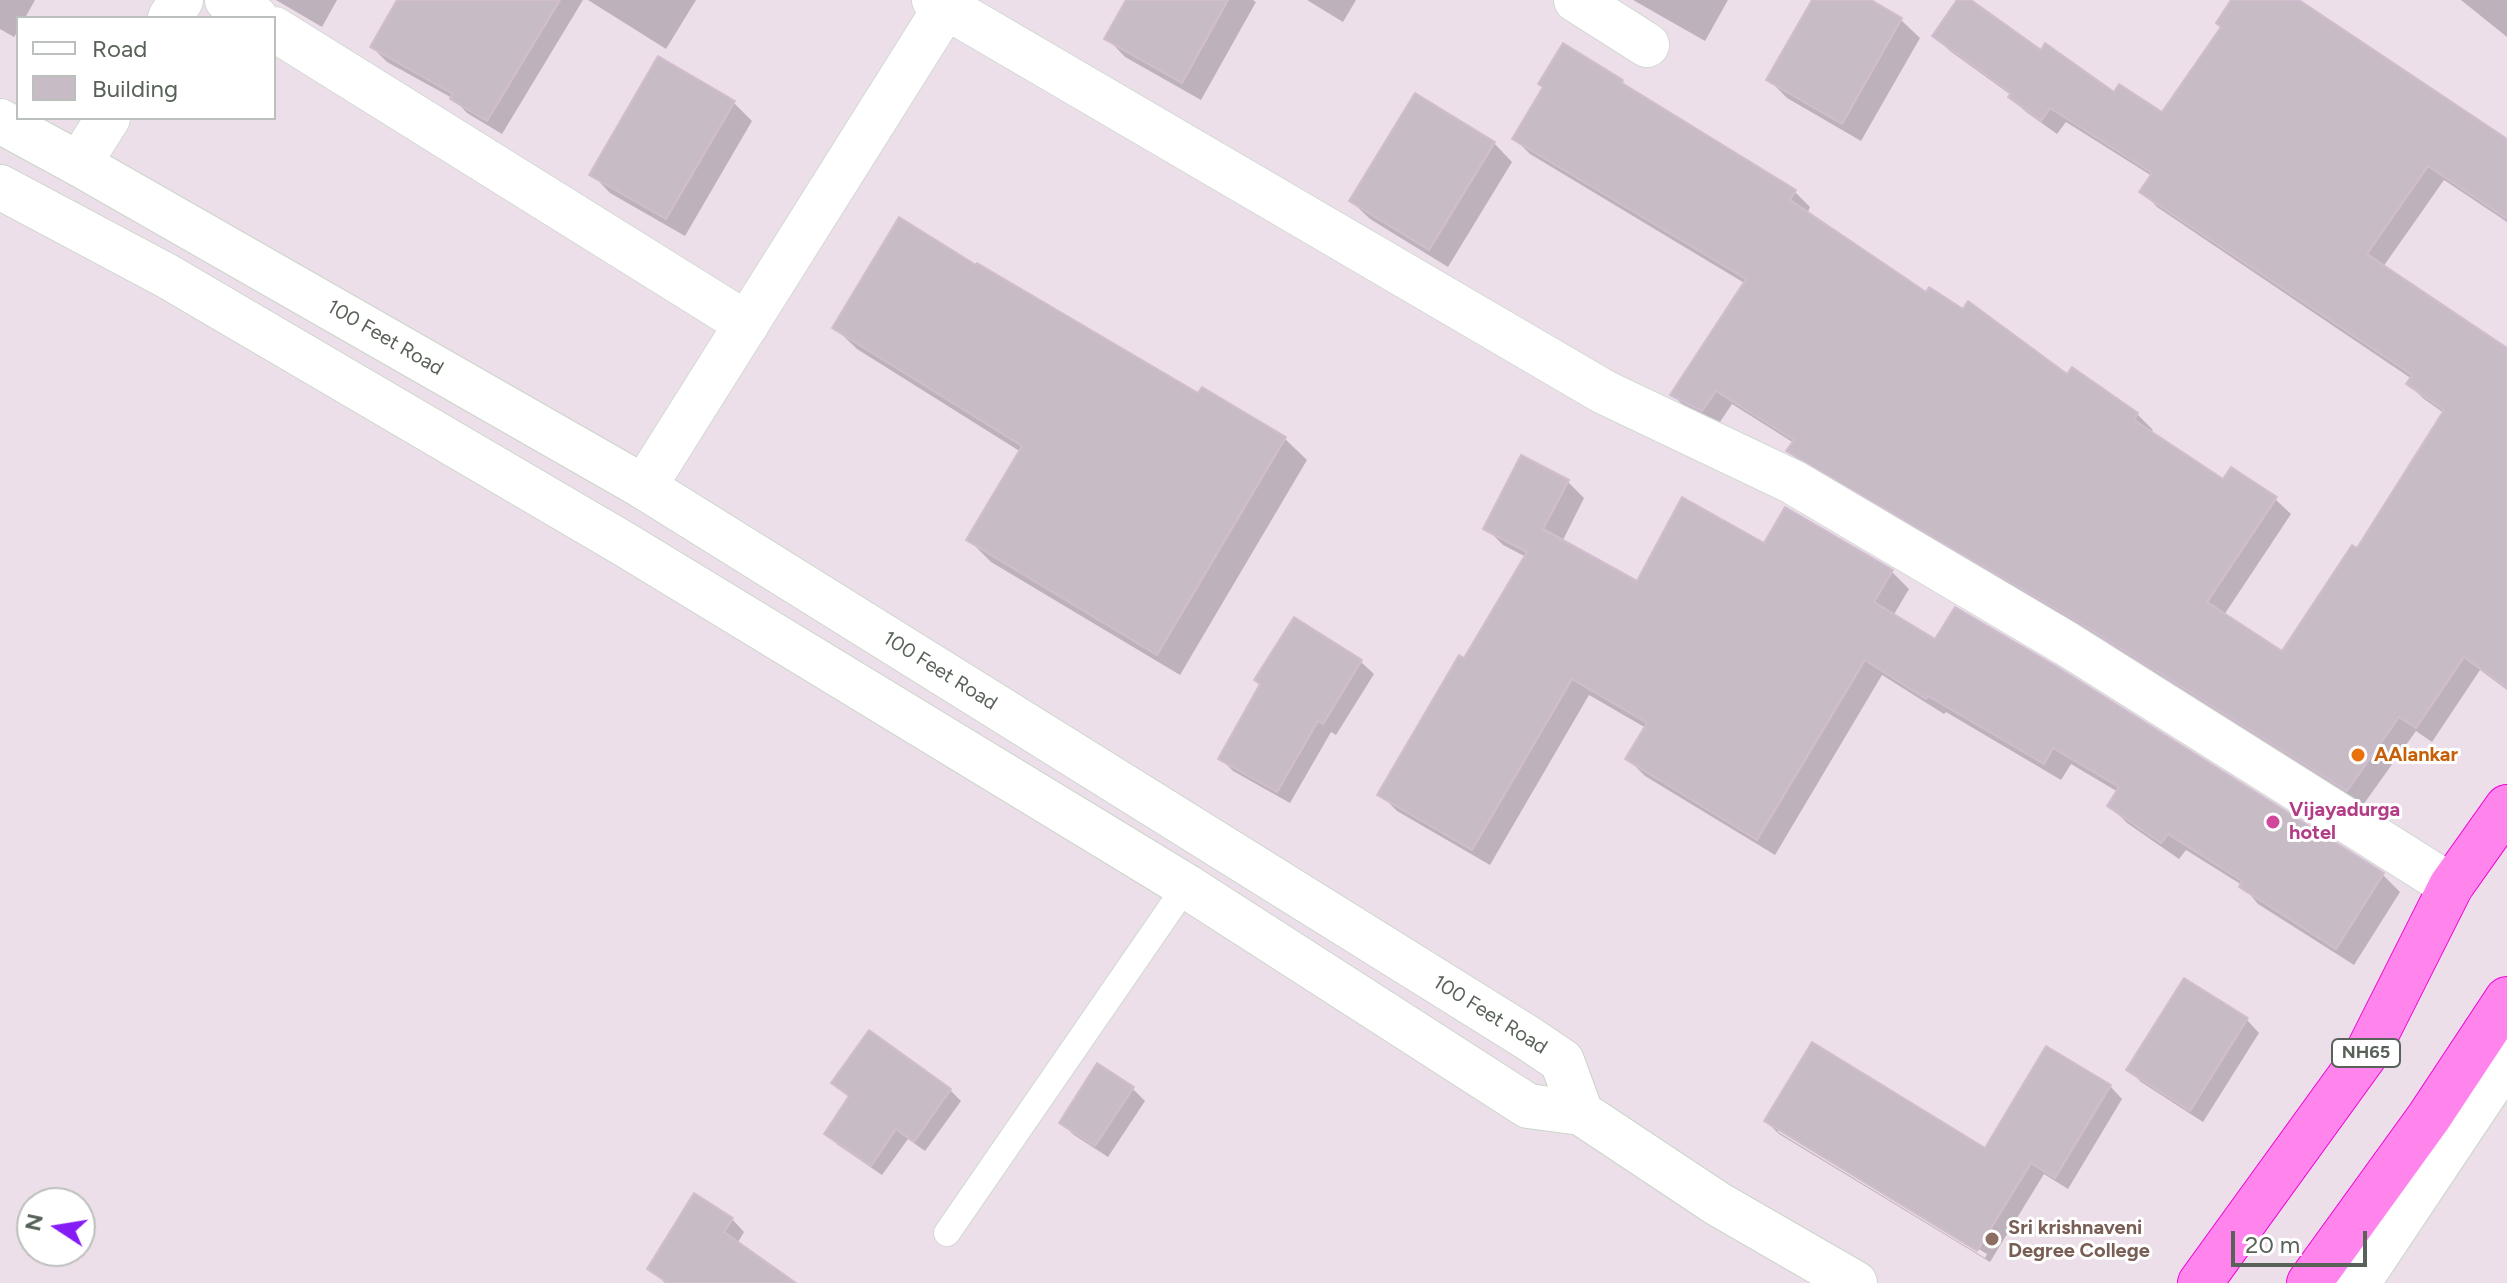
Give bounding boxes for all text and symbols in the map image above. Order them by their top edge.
legend [16,16,276,120]
text: Road [92,34,147,63]
text: Building [92,74,178,103]
street label: 100 Feet Road [323,295,447,381]
street label: 100 Feet Road [879,626,1001,716]
place label: AAlankar [2374,743,2458,767]
marker: AAlankar [2349,746,2367,764]
place label: Vijayadurga hotel [2289,798,2400,845]
marker: Vijayadurga hotel [2264,813,2282,831]
street label: 100 Feet Road [1429,970,1551,1060]
road number: NH65 [2332,1039,2400,1067]
north arrow [16,1187,96,1267]
text: N [19,1211,49,1233]
scale bar [2235,1215,2371,1265]
place label: Sri krishnaveni Degree College [2008,1216,2150,1263]
marker: Sri krishnaveni Degree College [1983,1230,2001,1248]
text: 20 m [2245,1230,2300,1259]

